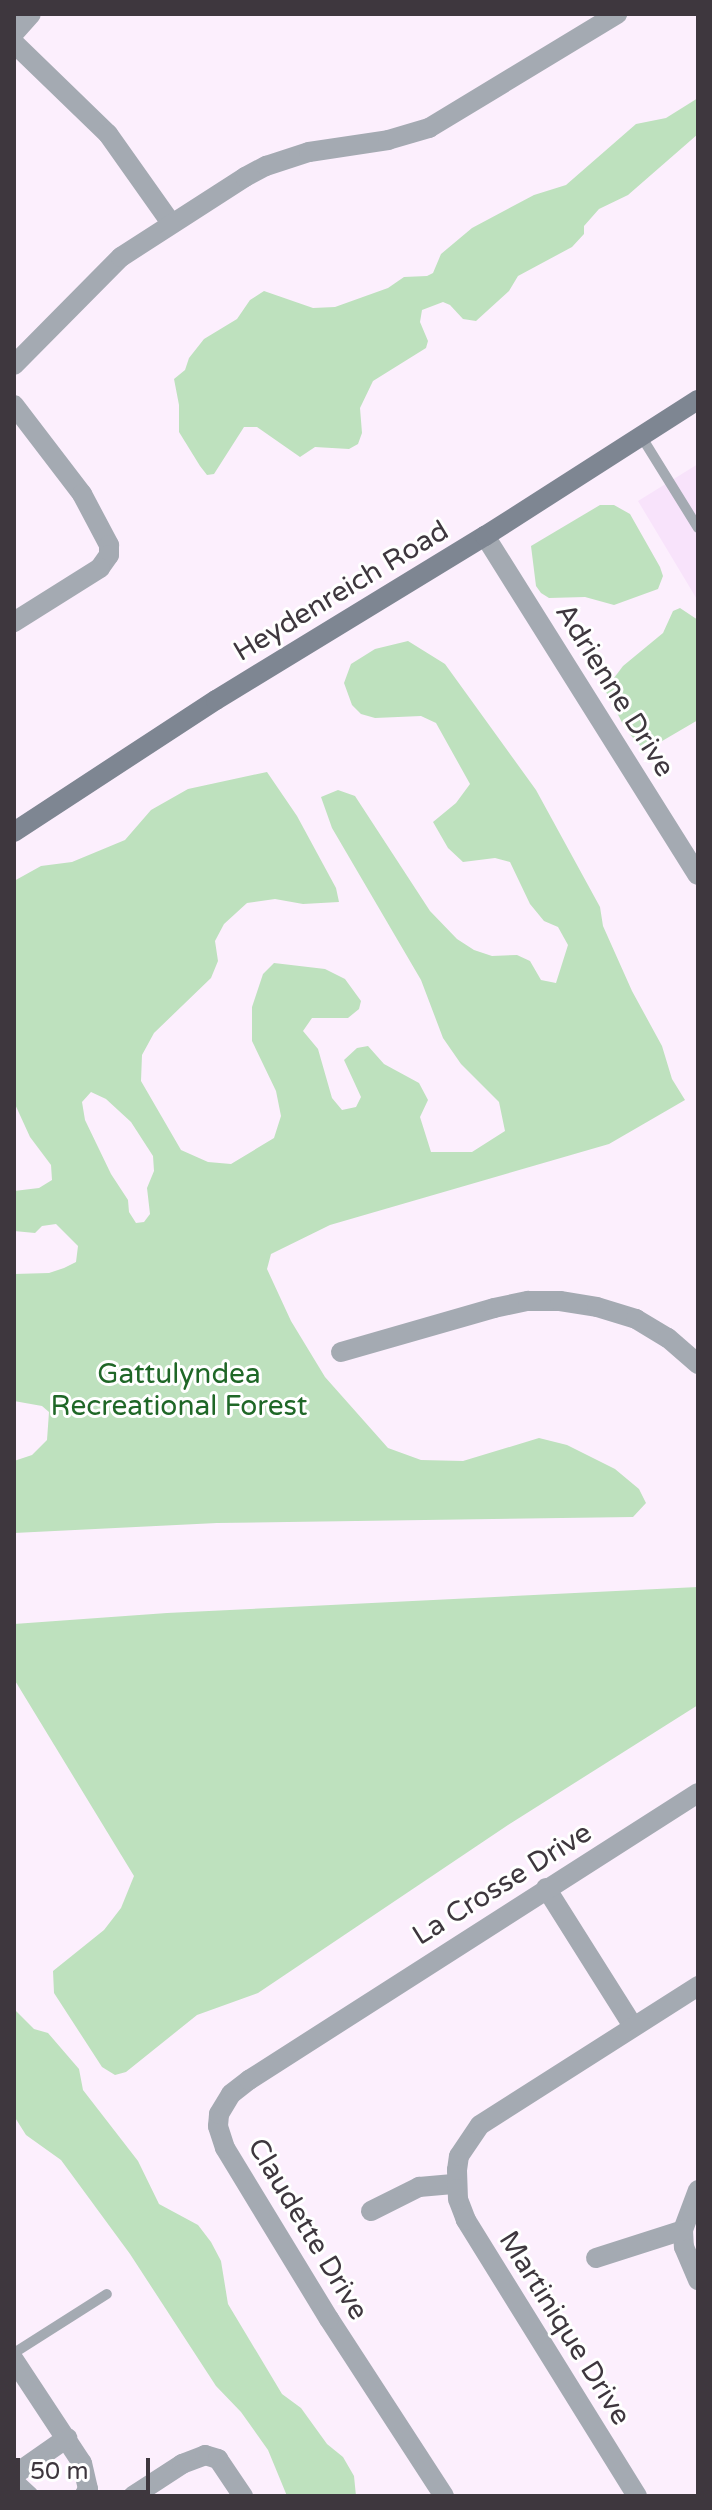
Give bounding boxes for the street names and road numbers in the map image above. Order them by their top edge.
street label: Heydenreich Road [228,514,454,668]
street label: Adrienne Drive [548,597,682,783]
street label: La Crosse Drive [406,1816,598,1952]
street label: Claudette Drive [241,2132,375,2326]
street label: Martinique Drive [492,2225,638,2431]

